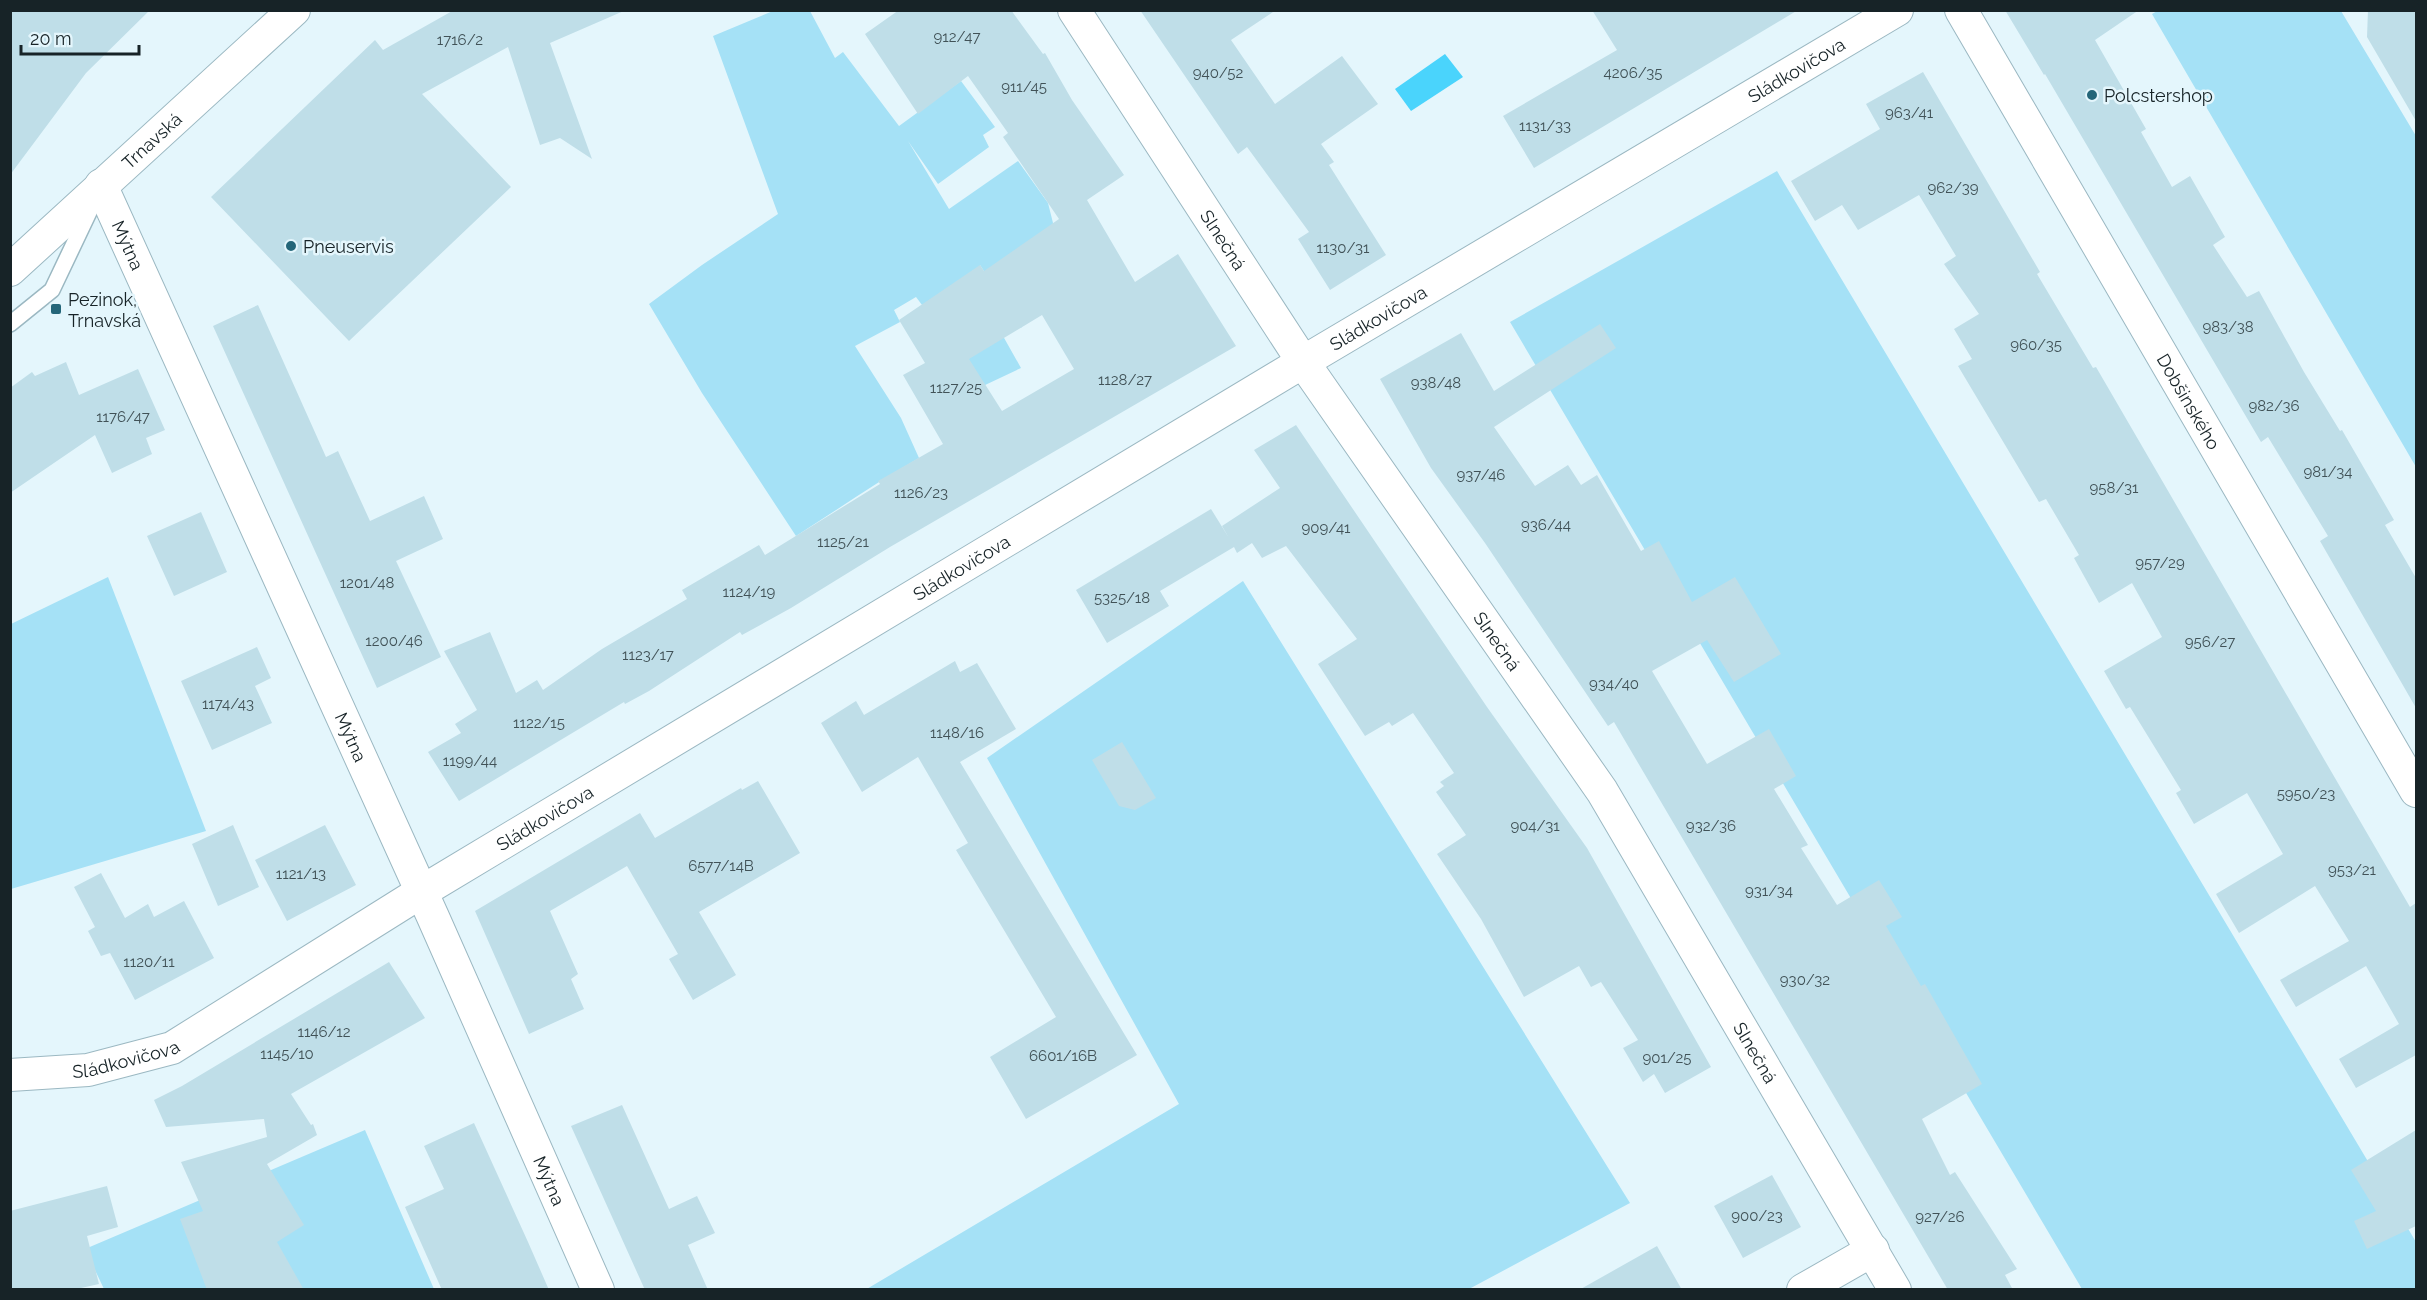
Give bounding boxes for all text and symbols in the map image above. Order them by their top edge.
scale bar [21,18,140,56]
text: 20 m [30,28,72,49]
house number: 912/47 [934,28,980,46]
house number: 1716/2 [437,31,483,49]
street label: Sládkovičova [1744,33,1848,107]
house number: 940/52 [1193,64,1243,82]
house number: 4206/35 [1603,64,1663,82]
house number: 911/45 [1001,78,1047,96]
place label: Polcstershop [2104,85,2213,106]
marker: Polcstershop [2085,88,2099,102]
house number: 963/41 [1885,104,1934,122]
street label: Trnavská [118,108,186,173]
house number: 1131/33 [1519,117,1571,135]
house number: 962/39 [1927,179,1979,197]
street label: Slnečná [1196,206,1251,274]
street label: Mýtna [108,217,149,273]
place label: Pneuservis [303,236,394,257]
marker: Pneuservis [284,239,298,253]
house number: 1130/31 [1317,239,1370,257]
street label: Sládkovičova [1326,281,1430,354]
place label: Pezinok, Trnavská [68,289,141,331]
marker: Pezinok, Trnavská [49,302,63,316]
house number: 983/38 [2202,318,2254,336]
house number: 960/35 [2010,336,2062,354]
street label: Dobšinského [2153,350,2225,453]
house number: 1128/27 [1098,371,1152,389]
house number: 938/48 [1411,374,1461,392]
house number: 1127/25 [930,379,982,397]
house number: 982/36 [2248,397,2300,415]
house number: 1176/47 [96,408,150,426]
house number: 981/34 [2304,463,2352,481]
house number: 937/46 [1457,466,1505,484]
house number: 958/31 [2090,479,2139,497]
house number: 1126/23 [894,484,948,502]
house number: 936/44 [1521,516,1571,534]
house number: 909/41 [1301,519,1351,537]
street label: Sládkovičova [909,530,1013,605]
house number: 1125/21 [817,533,869,551]
house number: 957/29 [2135,554,2185,572]
house number: 1201/48 [340,574,394,592]
house number: 1124/19 [723,583,776,601]
house number: 5325/18 [1094,589,1150,607]
street label: Slnečná [1470,607,1525,675]
house number: 1200/46 [365,632,423,650]
house number: 956/27 [2185,633,2235,651]
house number: 1123/17 [622,646,674,664]
house number: 934/40 [1589,675,1639,693]
house number: 1174/43 [202,695,254,713]
street label: Mýtna [331,709,372,765]
house number: 1122/15 [513,714,565,732]
house number: 1148/16 [930,724,984,742]
house number: 1199/44 [443,752,497,770]
street label: Sládkovičova [492,781,597,855]
house number: 5950/23 [2277,785,2335,803]
house number: 904/31 [1510,817,1560,835]
house number: 932/36 [1686,817,1736,835]
house number: 6577/14B [688,857,754,875]
house number: 953/21 [2328,861,2377,879]
house number: 1121/13 [276,865,326,883]
house number: 931/34 [1745,882,1793,900]
house number: 1120/11 [123,953,175,971]
house number: 930/32 [1780,971,1830,989]
street label: Slnečná [1729,1018,1782,1087]
house number: 1146/12 [297,1023,351,1041]
street label: Sládkovičova [72,1036,183,1081]
house number: 1145/10 [260,1045,314,1063]
house number: 6601/16B [1029,1047,1097,1065]
house number: 901/25 [1642,1049,1692,1067]
street label: Mýtna [530,1153,570,1209]
house number: 900/23 [1731,1207,1783,1225]
house number: 927/26 [1915,1208,1965,1226]

